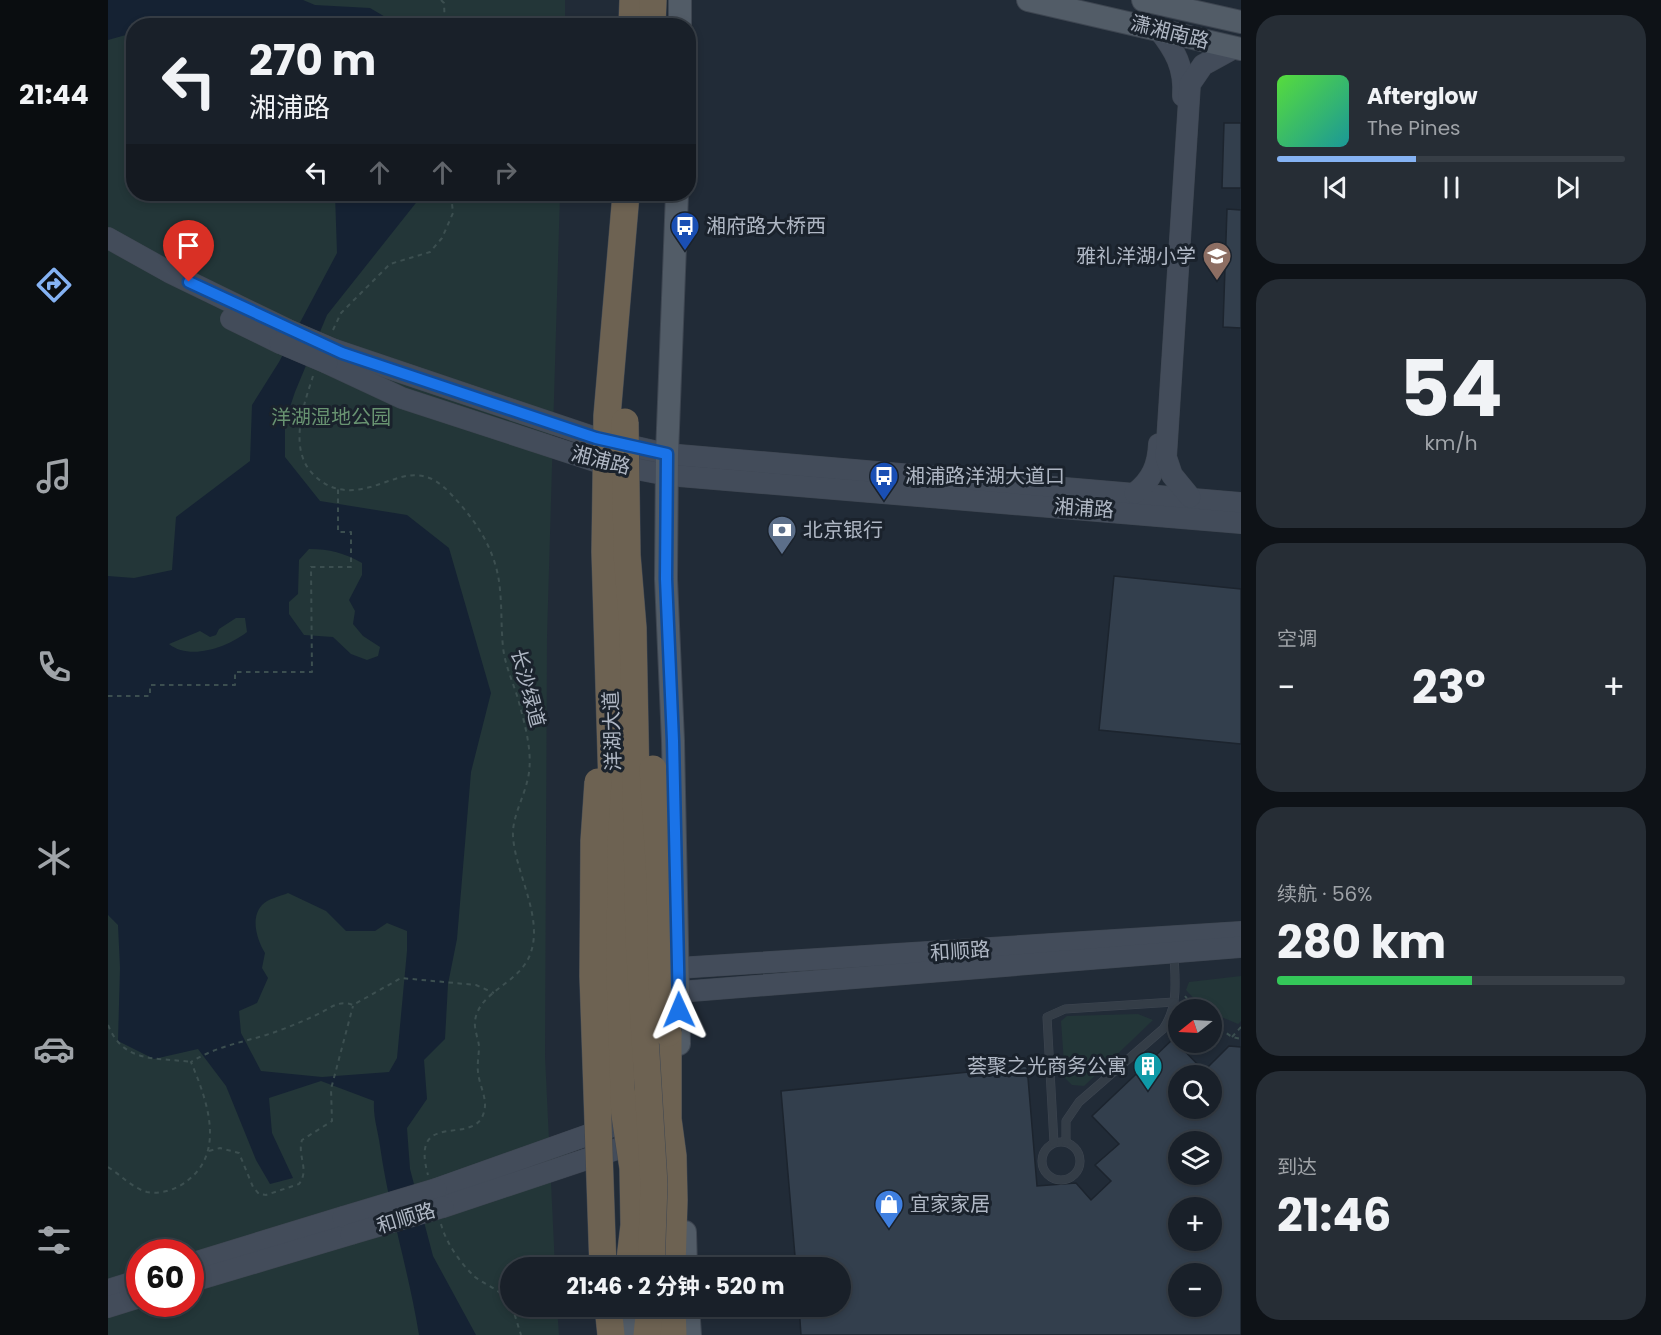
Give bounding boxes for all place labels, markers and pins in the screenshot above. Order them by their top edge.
bus stop icon: 湘府路大桥西 [669,210,701,252]
place label: 湘府路大桥西 [706,212,826,240]
pin [163,220,214,282]
school or university icon: 雅礼洋湖小学 [1201,240,1233,282]
place label: 雅礼洋湖小学 [1076,242,1196,270]
bus stop icon: 湘浦路洋湖大道口 [868,460,900,502]
place label: 湘浦路洋湖大道口 [905,462,1065,490]
bank icon: 北京银行 [766,514,798,556]
place label: 北京银行 [803,516,883,544]
building icon: 荟聚之光商务公寓 [1132,1050,1164,1092]
place label: 荟聚之光商务公寓 [967,1052,1127,1080]
shop icon: 宜家家居 [873,1188,905,1230]
place label: 宜家家居 [910,1190,990,1218]

